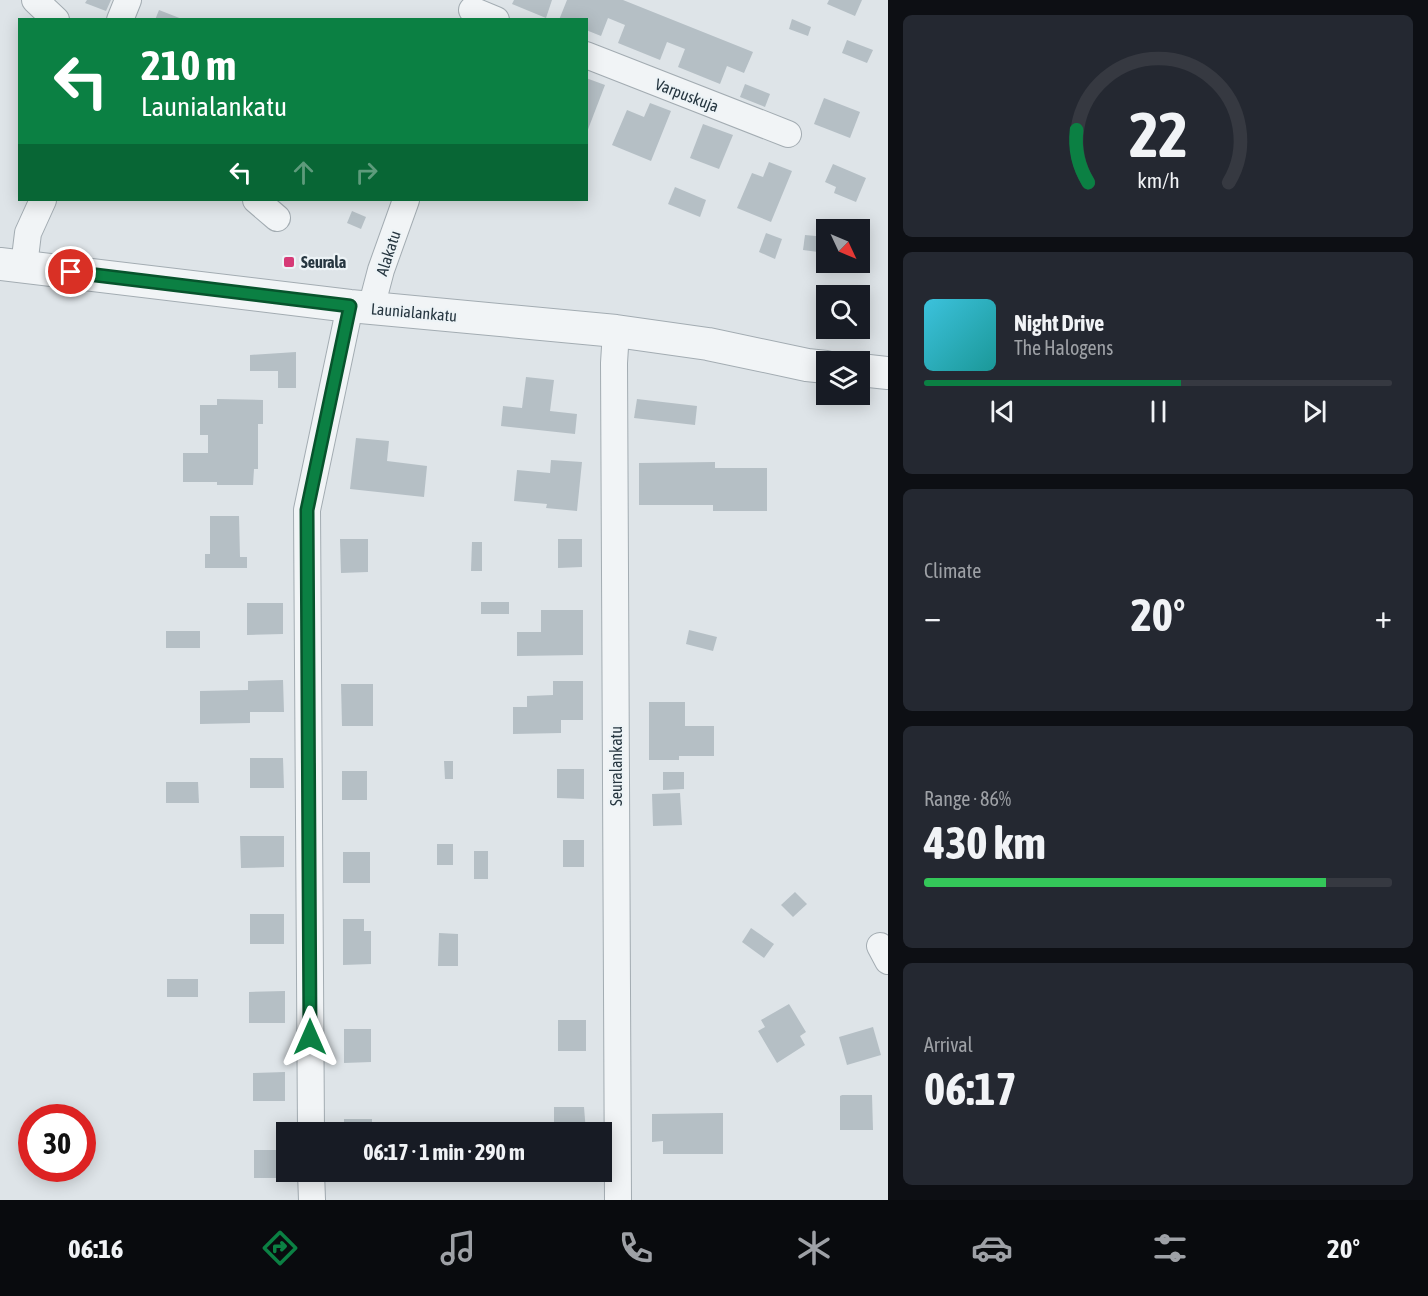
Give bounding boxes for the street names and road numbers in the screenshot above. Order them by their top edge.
street label: Varpuskuja [652,75,721,116]
street label: Alakatu [372,228,404,278]
street label: Launialankatu [370,299,458,325]
street label: Seuralankatu [607,726,625,806]

